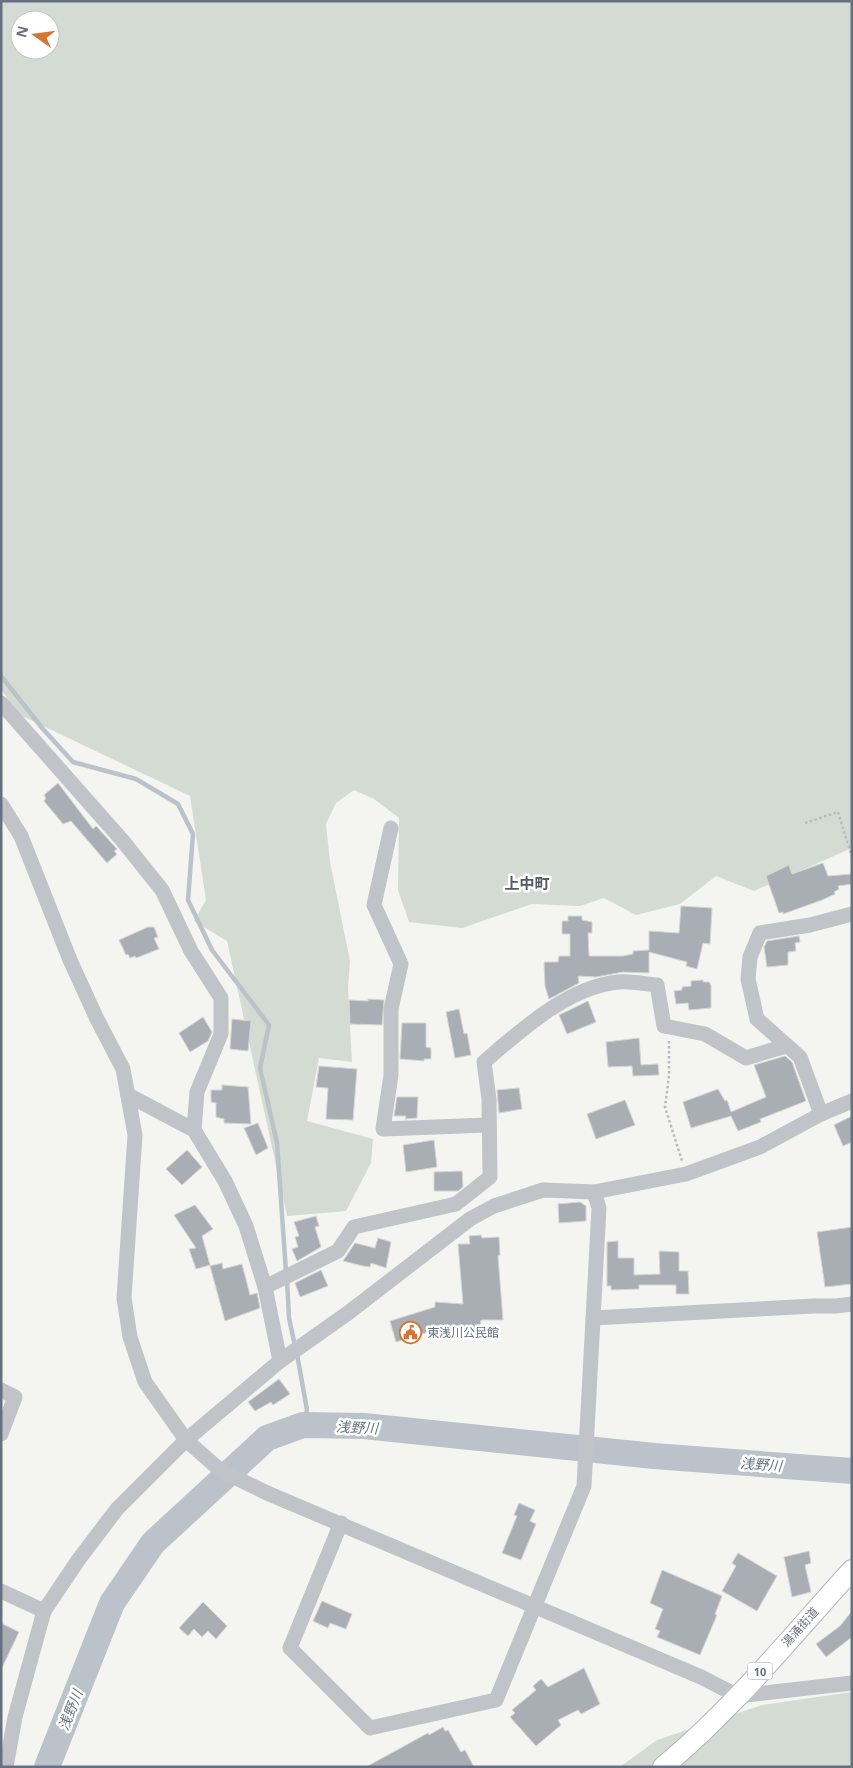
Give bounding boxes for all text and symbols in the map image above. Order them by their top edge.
north arrow [10,10,60,60]
text: N [11,24,32,40]
district label: 上中町 [504,873,550,893]
public building icon: 東浅川公民館 [399,1320,423,1344]
place label: 東浅川公民館 [427,1324,499,1341]
water label: 浅野川 [336,1416,380,1438]
water label: 浅野川 [739,1453,785,1475]
street label: 湯涌街道 [778,1603,822,1651]
road number: 10 [748,1662,772,1680]
water label: 浅野川 [54,1685,87,1733]

